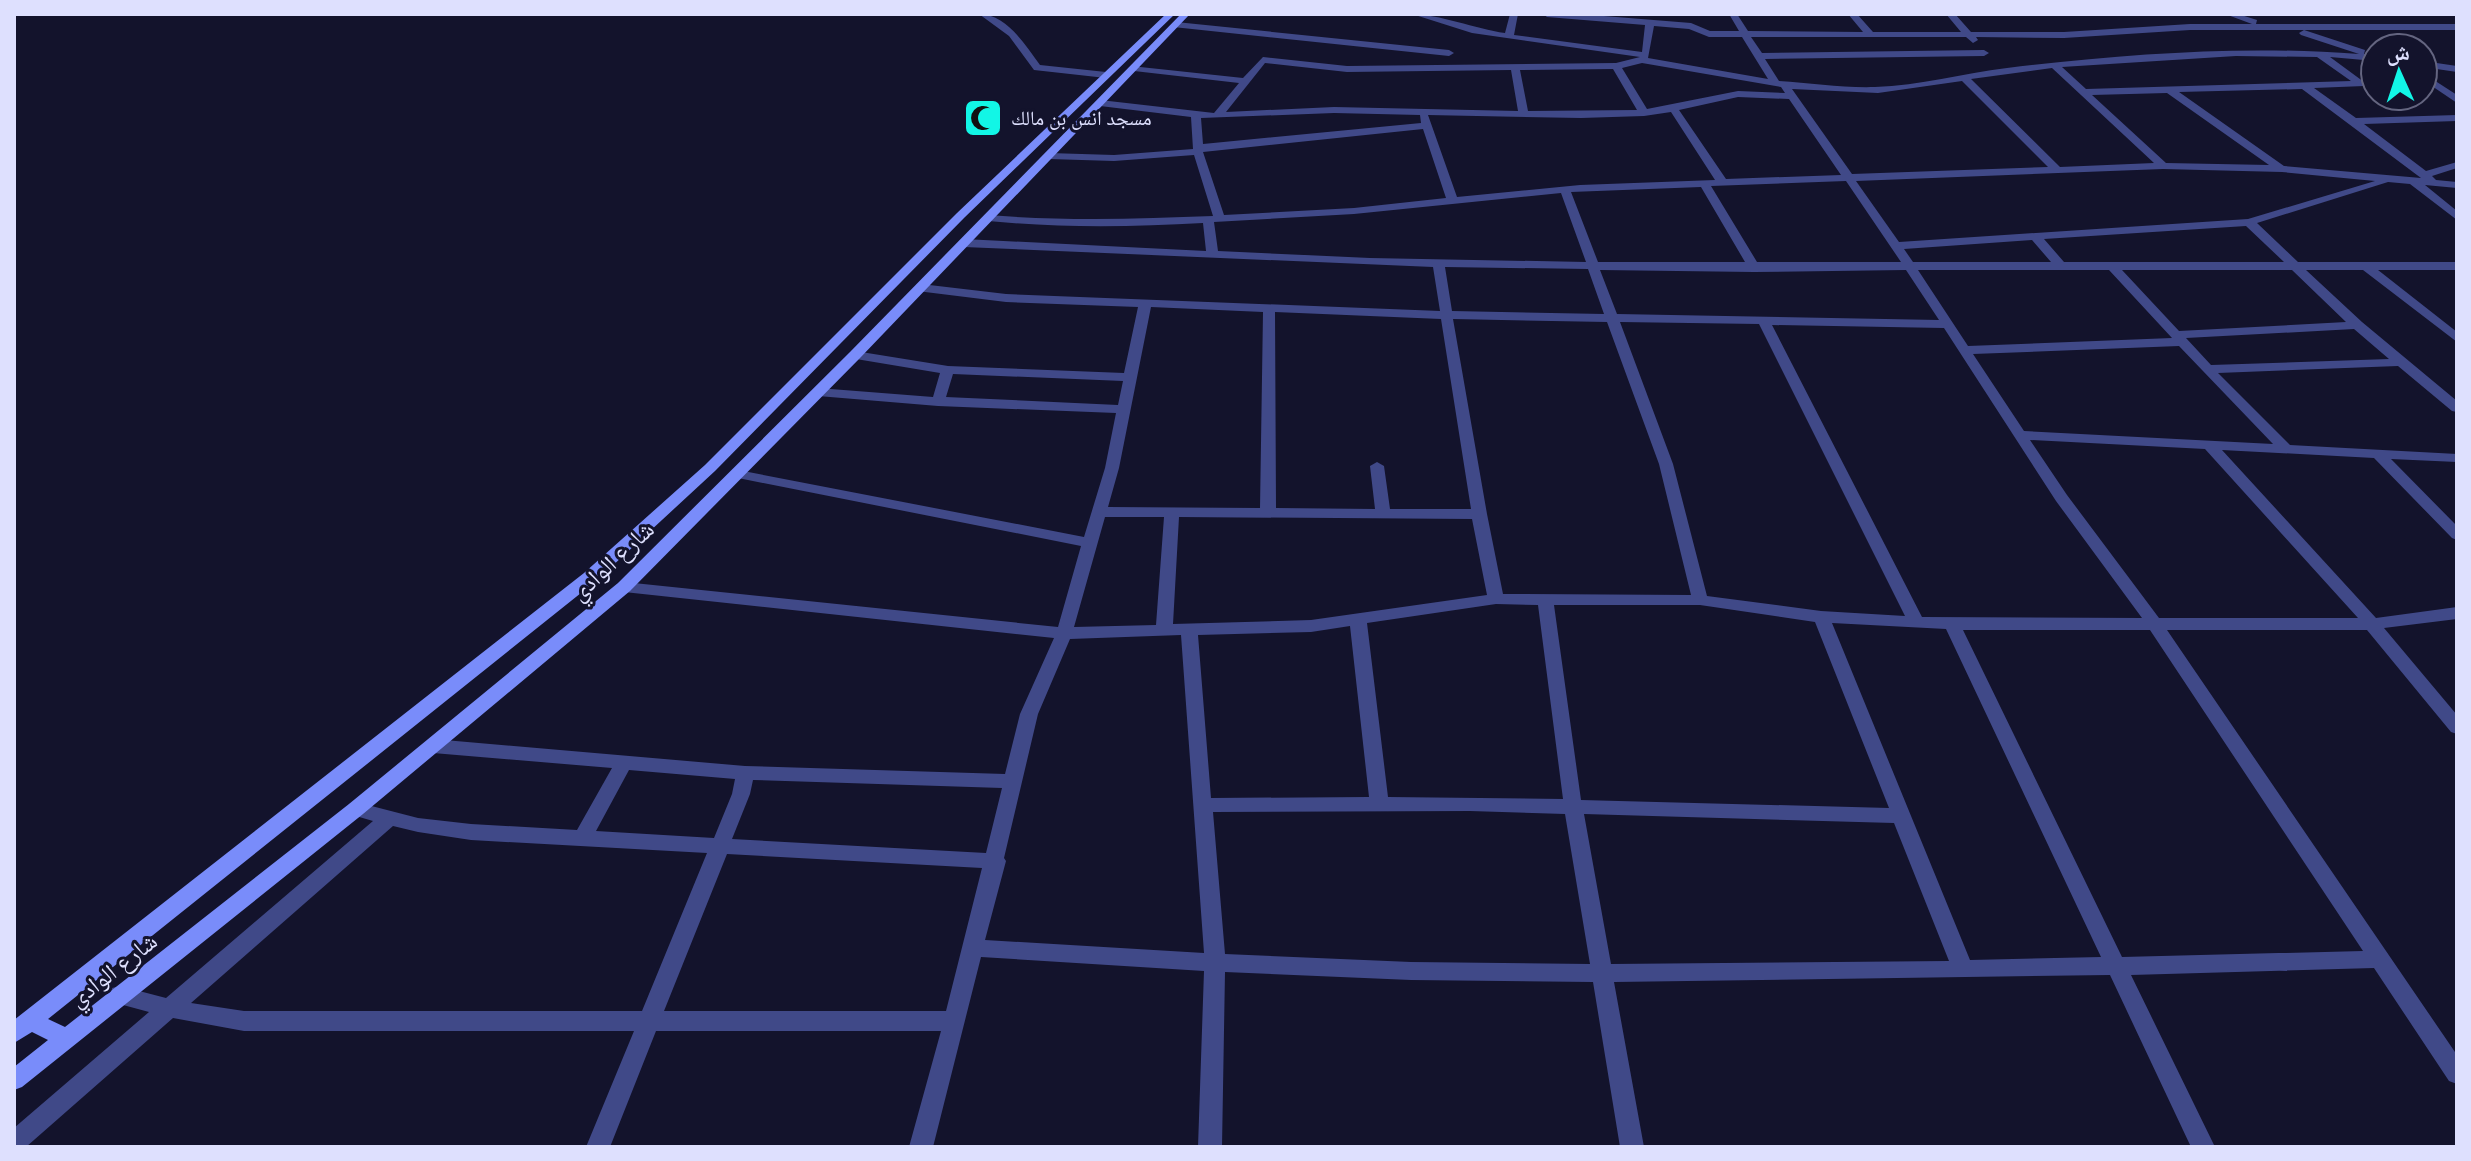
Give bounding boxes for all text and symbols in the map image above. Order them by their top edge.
north arrow [2359,32,2439,112]
text: ش [2386,38,2410,67]
mosque icon: مسجد انس بن مالك [962,97,1004,139]
place label: مسجد انس بن مالك [1011,106,1152,130]
street label: شارع الوادي [564,515,663,610]
street label: شارع الوادي [63,926,166,1017]

